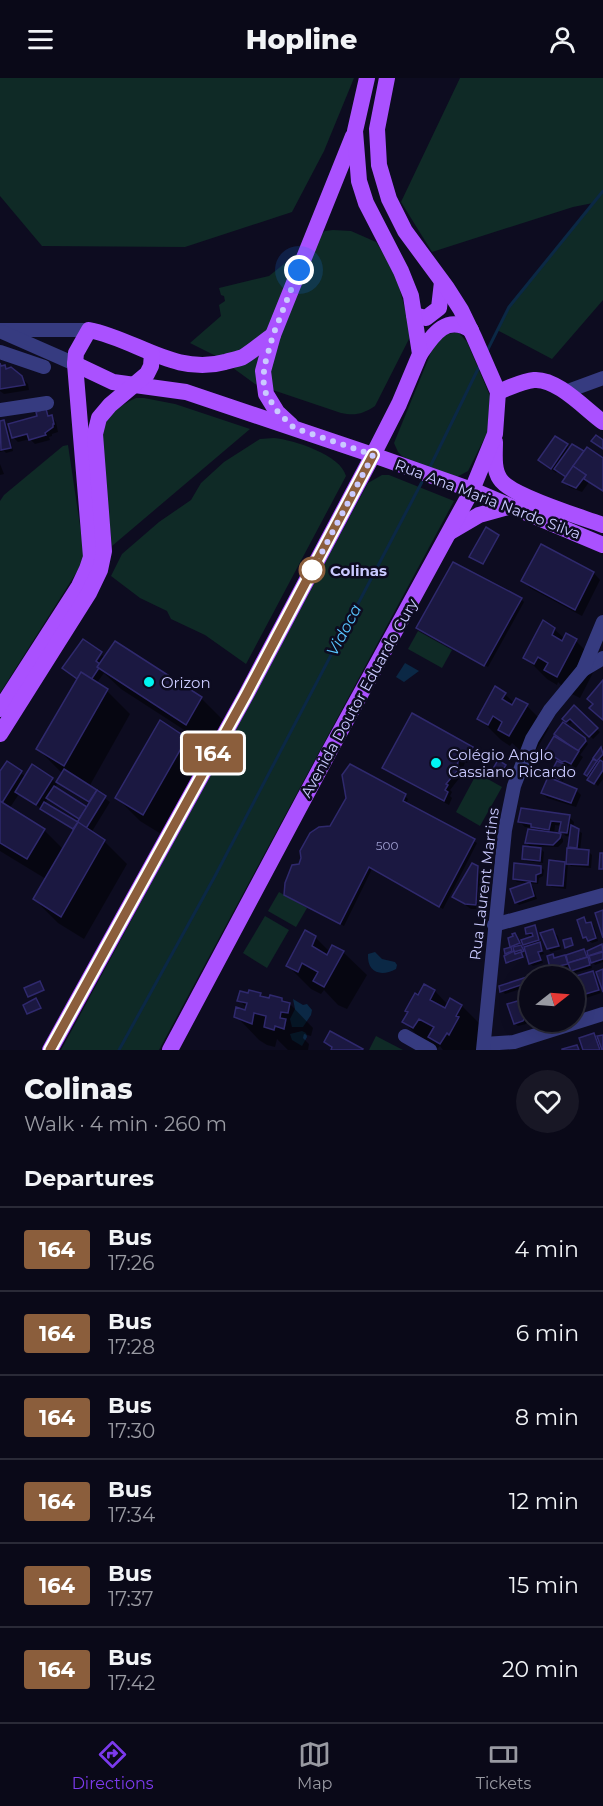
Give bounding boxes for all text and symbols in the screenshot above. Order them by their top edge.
icon: menu [24,23,57,56]
text: Hopline [246,23,357,56]
icon: person [546,23,579,56]
your location [284,255,314,285]
street label: Rua Ana Maria Nardo Silva [392,455,584,543]
marker: Colinas [299,557,325,583]
place label: Colinas [330,561,387,580]
street label: Avenida Doutor Eduardo Cury [296,595,422,801]
water label: Vidoca [323,601,366,659]
place label: Orizon [161,673,211,692]
marker: Orizon [142,675,156,689]
line badge: 164 [178,734,248,772]
text: 164 [195,741,231,766]
place label: Colégio Anglo Cassiano Ricardo [448,745,576,781]
marker: Colégio Anglo Cassiano Ricardo [429,756,443,770]
street label: Rua Laurent Martins [465,807,503,961]
house number: 500 [376,838,398,853]
north arrow [519,966,585,1032]
map controls [519,966,585,1032]
button: heart [516,1070,579,1133]
text: Colinas [24,1072,133,1106]
text: Walk · 4 min · 260 m [24,1112,227,1136]
text: Departures [24,1165,154,1192]
text: Bus [108,1224,152,1251]
text: 4 min [515,1236,579,1263]
text: 164 [39,1237,75,1262]
text: 17:26 [108,1251,154,1275]
text: Bus [108,1308,152,1335]
text: 6 min [516,1320,579,1347]
text: 164 [39,1321,75,1346]
text: 17:28 [108,1335,155,1359]
text: Bus [108,1392,152,1419]
text: 8 min [515,1404,579,1431]
text: 164 [39,1405,75,1430]
text: 17:30 [108,1419,155,1443]
text: Bus [108,1476,152,1503]
text: 12 min [509,1488,579,1515]
text: 164 [39,1489,75,1514]
text: 17:34 [108,1503,155,1527]
text: Bus [108,1560,152,1587]
text: 15 min [509,1572,579,1599]
text: 164 [39,1573,75,1598]
text: 17:37 [108,1587,154,1611]
text: Bus [108,1644,152,1671]
text: 20 min [502,1656,579,1683]
text: 164 [39,1657,75,1682]
text: 17:42 [108,1671,155,1695]
tab: Directions [72,1738,154,1793]
tab: Map [297,1738,332,1793]
tab: Tickets [476,1738,531,1793]

